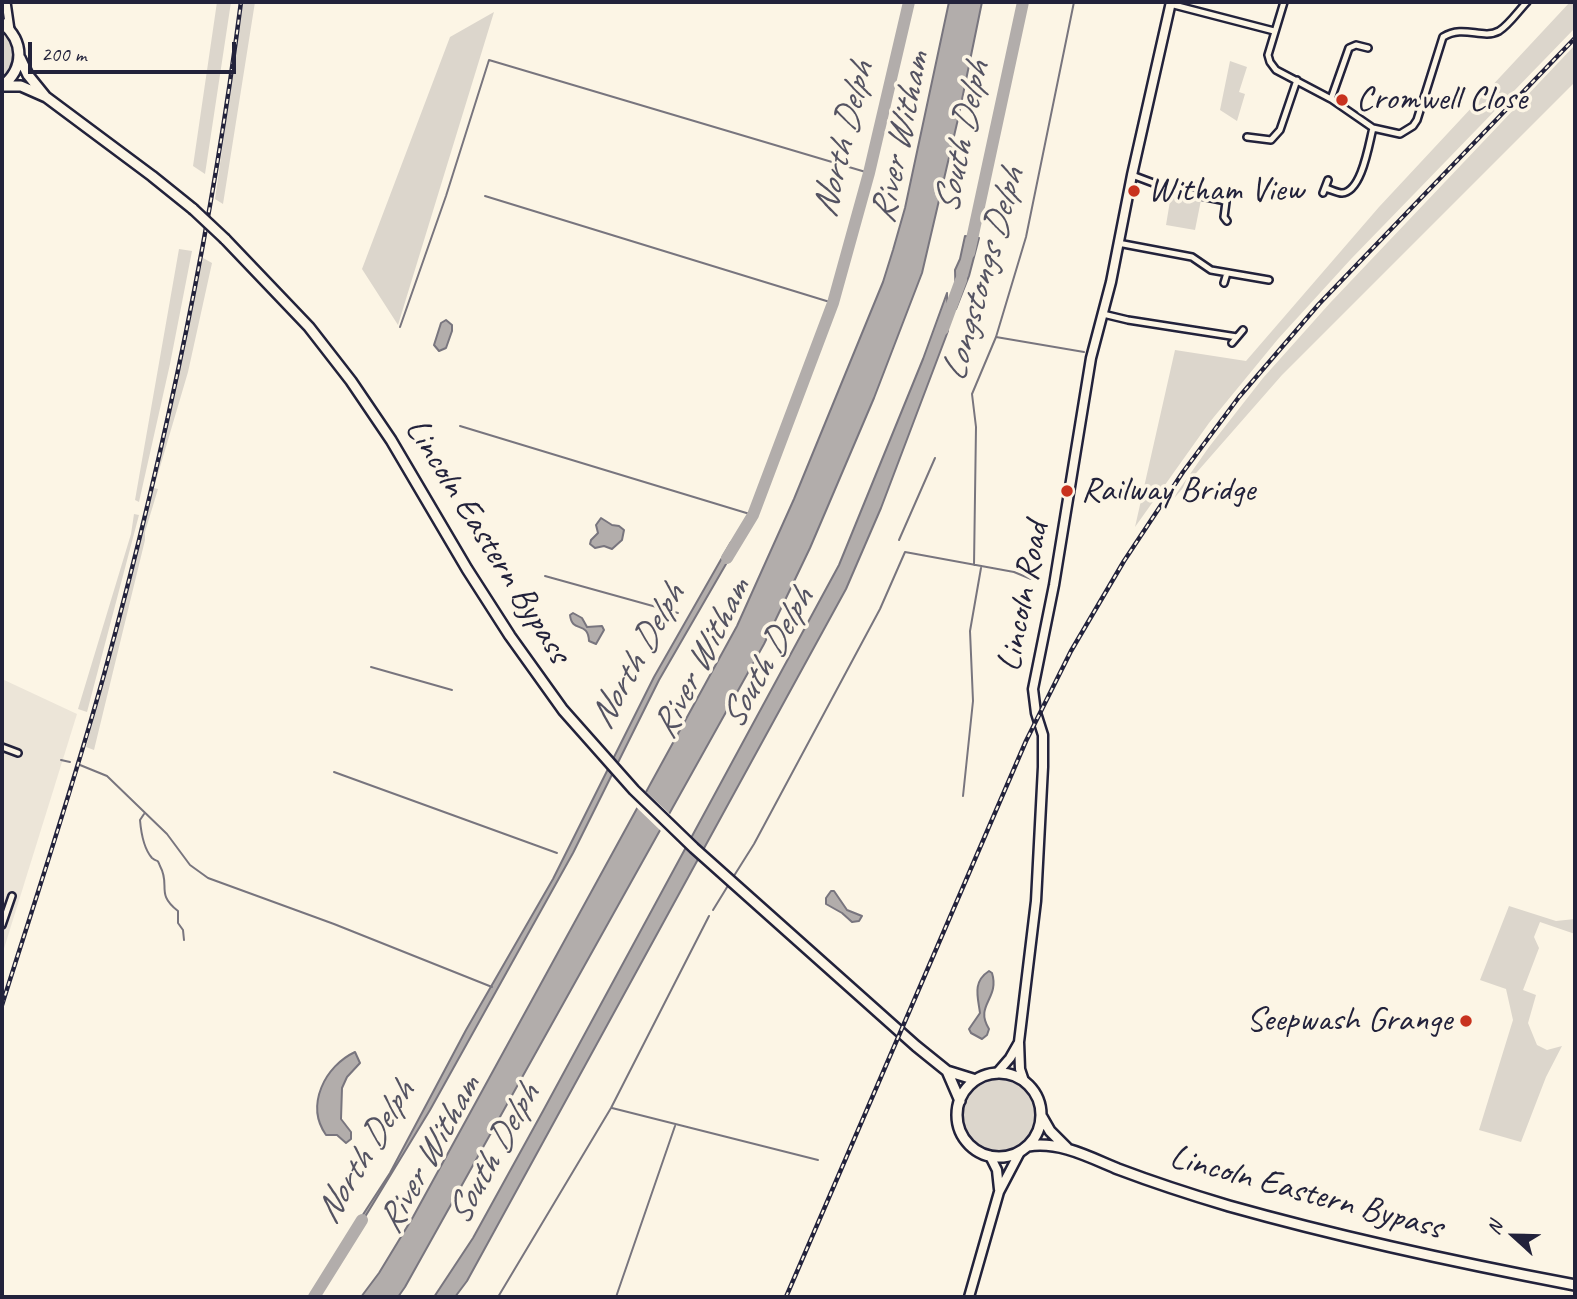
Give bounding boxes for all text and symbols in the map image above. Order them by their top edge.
scale bar [32,28,240,72]
text: 200 m [41,41,86,67]
water label: River Witham [861,49,941,227]
water label: North Delph [803,58,885,222]
water label: South Delph [925,58,1001,218]
place label: Cromwell Close [1356,79,1527,121]
marker: Cromwell Close [1334,92,1350,108]
water label: Longstongs Delph [932,164,1036,386]
place label: Witham View [1148,170,1304,212]
marker: Witham View [1126,183,1142,199]
street label: Lincoln Eastern Bypass [395,411,579,671]
place label: Railway Bridge [1081,470,1255,512]
marker: Railway Bridge [1059,483,1075,499]
street label: Lincoln Road [989,519,1059,675]
water label: River Witham [643,572,761,746]
water label: North Delph [580,577,696,737]
water label: South Delph [711,581,825,737]
place label: Seepwash Grange [1246,1000,1452,1042]
marker: Seepwash Grange [1458,1013,1474,1029]
water label: River Witham [369,1069,491,1241]
water label: North Delph [306,1074,426,1232]
water label: South Delph [437,1077,551,1233]
street label: Lincoln Eastern Bypass [1165,1136,1447,1250]
north arrow [1479,1201,1549,1271]
text: N [1481,1218,1508,1238]

